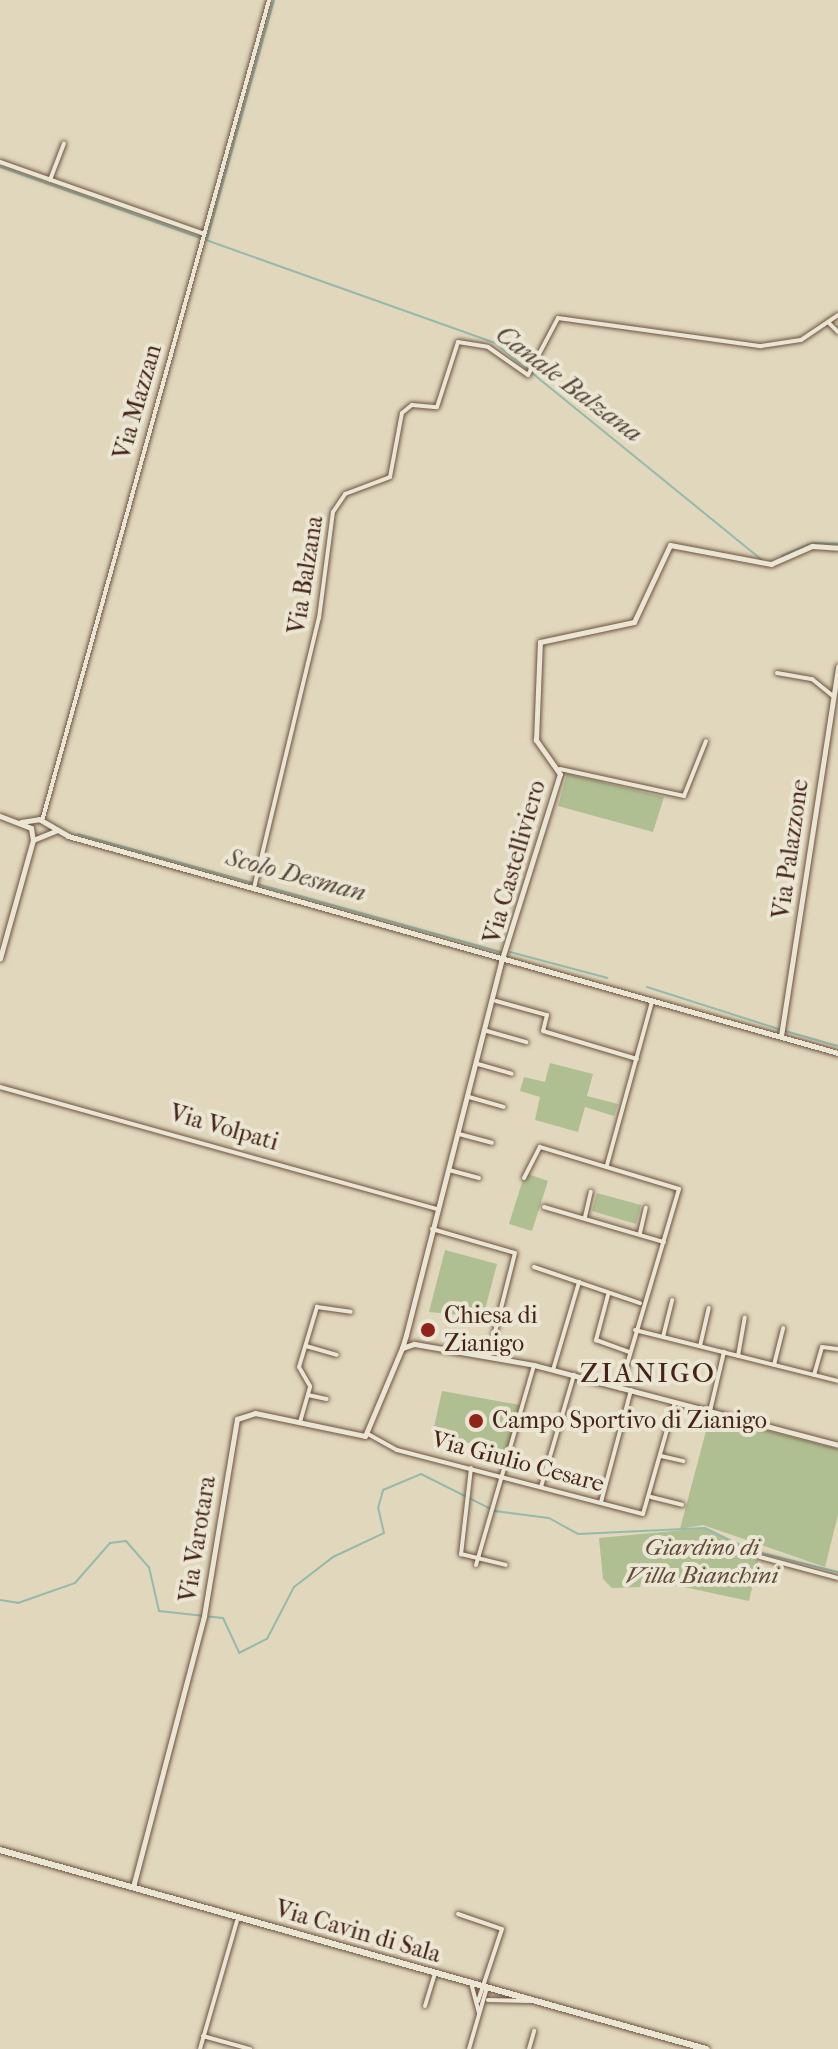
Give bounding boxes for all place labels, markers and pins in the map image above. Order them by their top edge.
place label: Chiesa di Zianigo [444,1302,538,1358]
marker: Chiesa di Zianigo [419,1321,437,1339]
place label: Campo Sportivo di Zianigo [492,1407,767,1435]
marker: Campo Sportivo di Zianigo [467,1412,485,1430]

